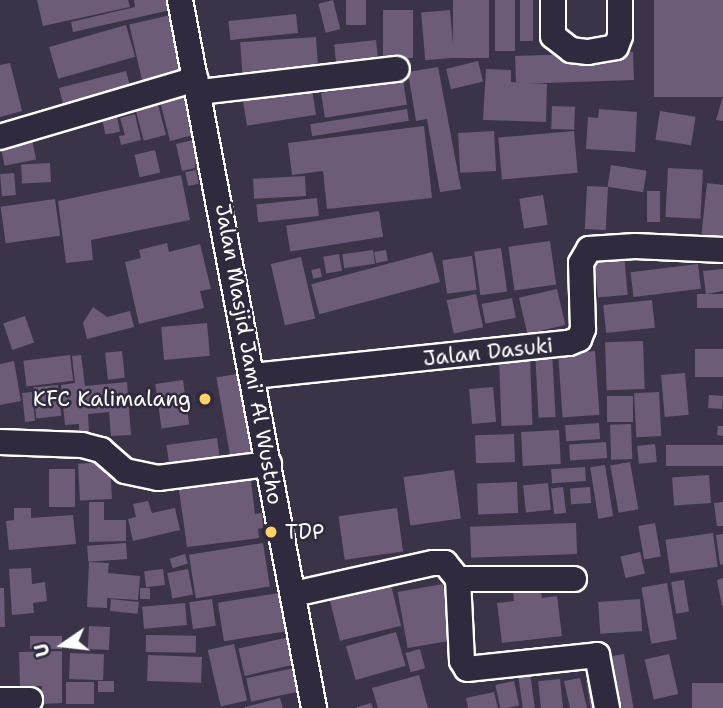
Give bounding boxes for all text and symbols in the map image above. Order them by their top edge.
street label: Jalan Masjid Jami' Al Wustho [210,202,288,506]
street label: Jalan Dasuki [422,333,554,371]
place label: KFC Kalimalang [33,386,191,412]
marker: KFC Kalimalang [197,391,213,407]
place label: TDP [285,519,324,545]
marker: TDP [263,524,279,540]
north arrow [28,610,98,680]
text: U [28,641,56,660]

